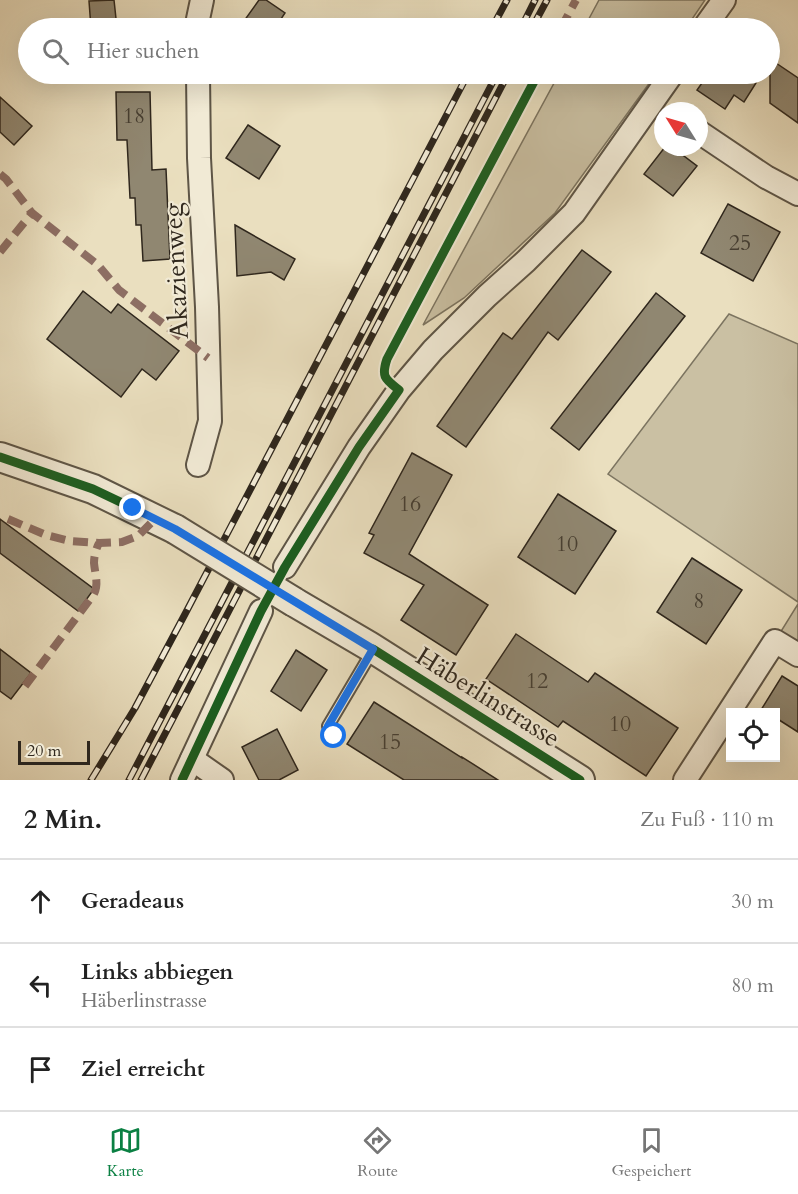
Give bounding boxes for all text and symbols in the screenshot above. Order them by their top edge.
search box [18,18,780,84]
icon: search [39,35,72,68]
text: Hier suchen [87,36,200,66]
house number: 18 [123,101,145,131]
north arrow [654,102,708,156]
street label: Akazienweg [155,202,197,340]
house number: 25 [729,228,751,258]
house number: 16 [399,489,421,519]
route end [119,494,145,520]
house number: 10 [556,529,578,559]
house number: 8 [693,586,705,616]
street label: Häberlinstrasse [409,639,567,755]
house number: 12 [526,666,548,696]
map controls [726,708,780,762]
button: locate [726,708,780,762]
house number: 10 [609,709,631,739]
route start [320,722,346,748]
house number: 15 [379,727,401,757]
scale bar [18,738,90,766]
text: 20 m [27,740,61,762]
text: 2 Min. [24,802,102,837]
text: Zu Fuß · 110 m [640,806,774,833]
icon: ahead [24,885,57,918]
text: Geradeaus [81,886,184,916]
text: 30 m [731,888,774,915]
text: Links abbiegen [81,957,233,987]
icon: left [24,969,57,1002]
text: 80 m [731,972,774,999]
text: Häberlinstrasse [81,987,207,1014]
icon: arrive [24,1053,57,1086]
text: Ziel erreicht [81,1054,205,1084]
tab: Karte [107,1124,144,1182]
tab: Route [357,1124,398,1182]
tab: Gespeichert [611,1124,691,1182]

